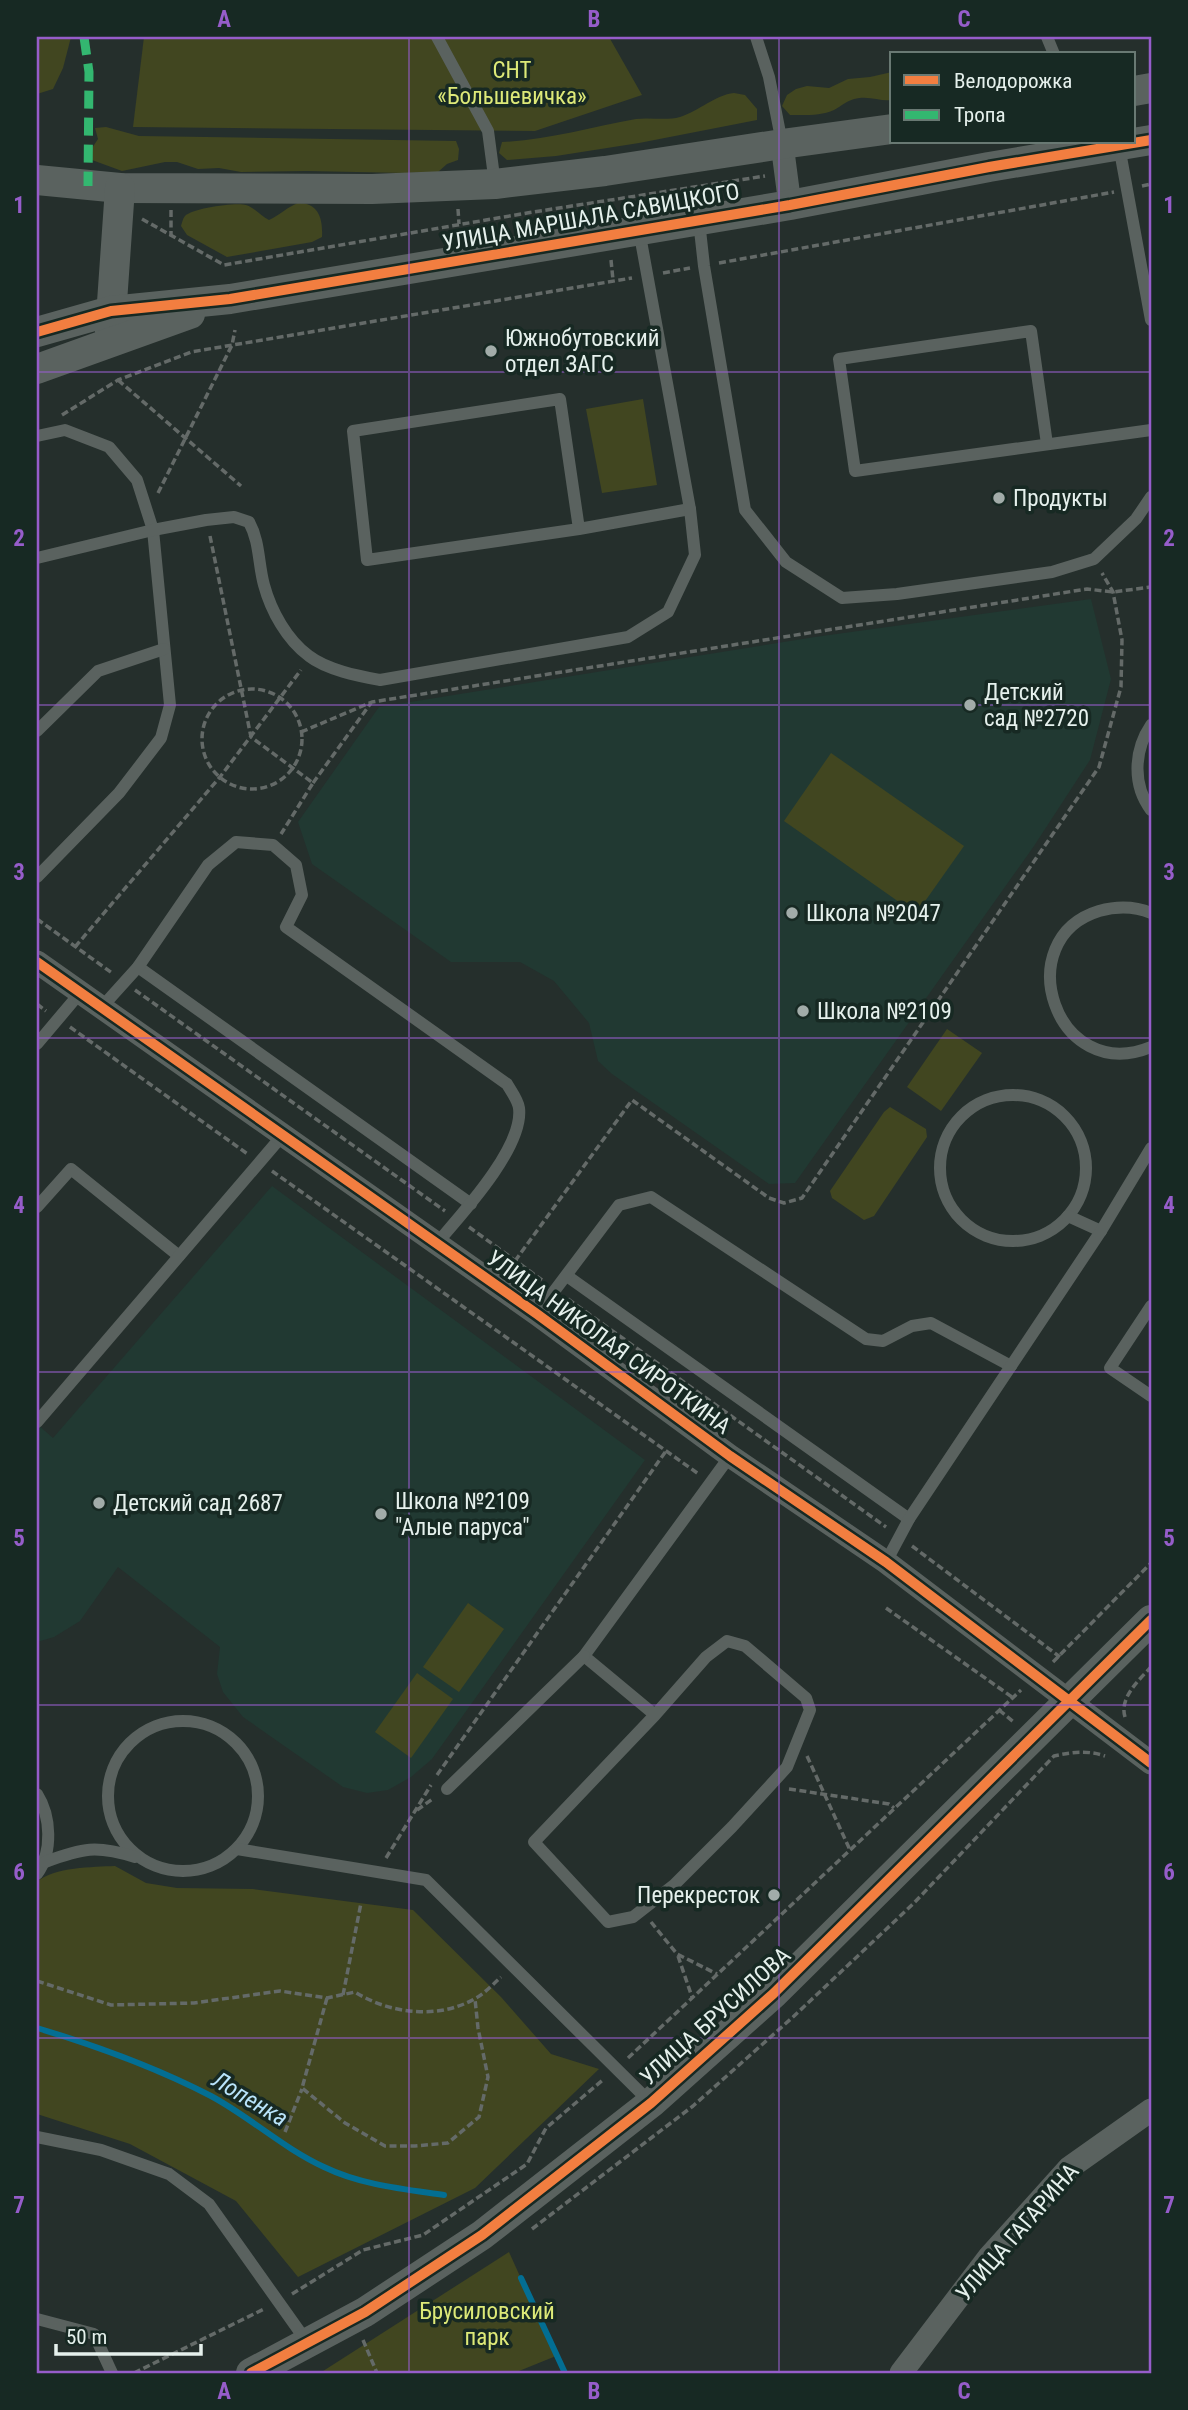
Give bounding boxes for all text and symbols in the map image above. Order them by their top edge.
text: A [217,6,231,33]
text: B [588,6,600,33]
text: C [957,6,971,33]
legend [890,52,1136,144]
park label: СНТ «Большевичка» [437,57,587,110]
text: Велодорожка [954,69,1072,93]
text: Тропа [954,103,1005,127]
street label: УЛИЦА МАРШАЛА САВИЦКОГО [440,178,742,257]
text: 1 [13,192,25,219]
text: 1 [1163,192,1175,219]
place label: Южнобутовский отдел ЗАГС [505,325,659,378]
marker: Южнобутовский отдел ЗАГС [483,343,499,359]
place label: Продукты [1013,485,1108,512]
marker: Продукты [991,490,1007,506]
text: 2 [13,525,25,552]
text: 2 [1163,525,1175,552]
place label: Детский сад №2720 [984,679,1089,732]
marker: Детский сад №2720 [962,697,978,713]
text: 3 [13,859,25,886]
text: 3 [1163,859,1175,886]
place label: Школа №2047 [806,900,941,927]
marker: Школа №2047 [784,905,800,921]
place label: Школа №2109 [817,998,952,1025]
marker: Школа №2109 [795,1003,811,1019]
text: 4 [13,1192,25,1219]
text: 4 [1163,1192,1175,1219]
street label: УЛИЦА НИКОЛАЯ СИРОТКИНА [482,1245,736,1440]
place label: Школа №2109 "Алые паруса" [395,1488,530,1541]
place label: Детский сад 2687 [113,1490,283,1517]
marker: Детский сад 2687 [91,1495,107,1511]
marker: Школа №2109 "Алые паруса" [373,1506,389,1522]
text: 5 [13,1525,25,1552]
text: 5 [1163,1525,1175,1552]
text: 6 [13,1859,25,1886]
text: 6 [1163,1859,1175,1886]
place label: Перекресток [637,1882,760,1909]
marker: Перекресток [766,1887,782,1903]
street label: УЛИЦА БРУСИЛОВА [635,1942,796,2091]
water label: Лопенка [206,2065,293,2132]
street label: УЛИЦА ГАГАРИНА [950,2158,1084,2307]
text: 7 [13,2192,25,2219]
text: 7 [1163,2192,1175,2219]
park label: Брусиловский парк [419,2298,555,2351]
scale bar [56,2312,201,2356]
text: 50 m [66,2325,107,2349]
text: A [217,2378,231,2405]
text: B [588,2378,600,2405]
text: C [957,2378,971,2405]

